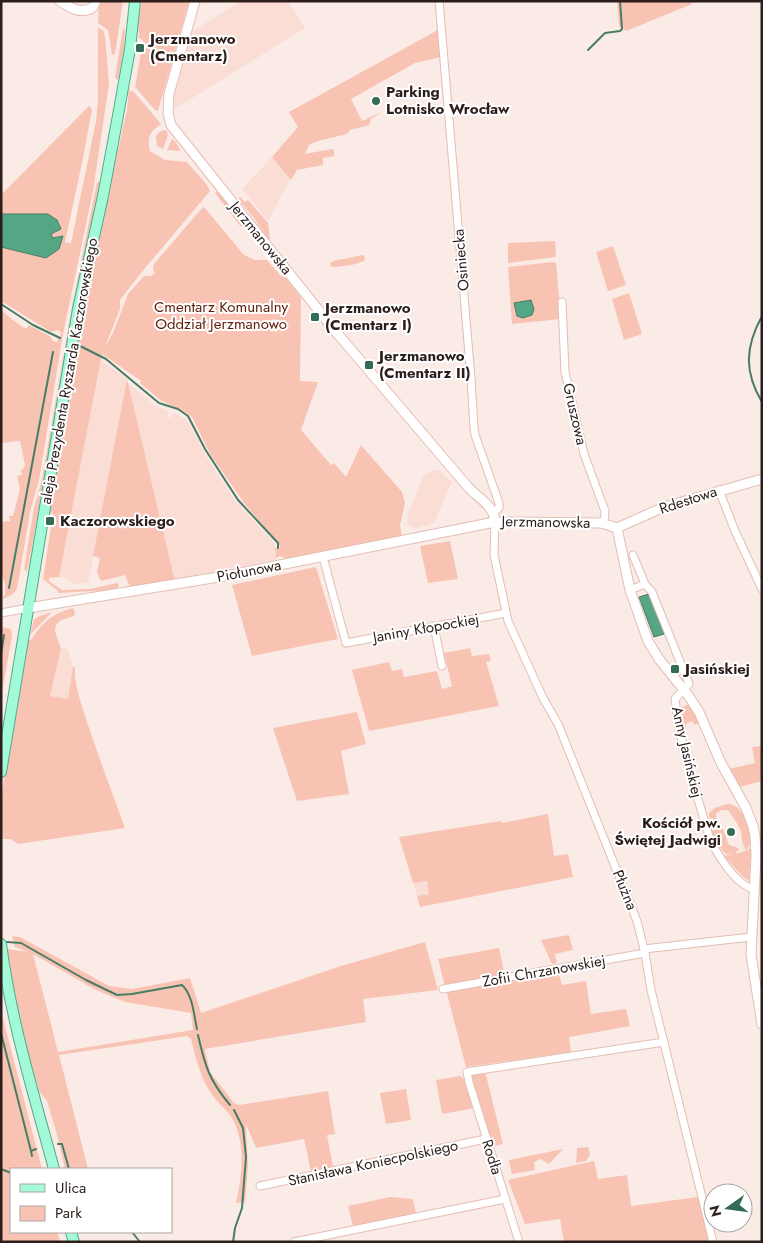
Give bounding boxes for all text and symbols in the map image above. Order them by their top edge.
place label: Jerzmanowo (Cmentarz) [147,28,236,67]
marker: Jerzmanowo (Cmentarz) [134,42,146,54]
place label: Parking Lotnisko Wrocław [386,81,510,120]
marker: Parking Lotnisko Wrocław [370,95,382,107]
street label: Jerzmanowska [223,195,297,279]
street label: Osiniecka [447,228,475,292]
street label: aleja Prezydenta Ryszarda Kaczorowskiego [35,236,103,506]
park label: Cmentarz Komunalny Oddział Jerzmanowo [154,296,288,335]
place label: Jerzmanowo (Cmentarz I) [322,297,412,336]
marker: Jerzmanowo (Cmentarz I) [309,311,321,323]
place label: Jerzmanowo (Cmentarz II) [376,345,471,384]
marker: Jerzmanowo (Cmentarz II) [363,359,375,371]
street label: Gruszowa [557,381,593,447]
street label: Rdestowa [656,480,720,520]
place label: Kaczorowskiego [60,510,175,532]
street label: Jerzmanowska [499,510,591,534]
marker: Kaczorowskiego [44,515,56,527]
street label: Piołunowa [215,554,283,588]
street label: Janiny Kłopockiej [369,608,481,649]
place label: Jasińskiej [682,658,750,680]
marker: Jasińskiej [669,663,681,675]
street label: Anny Jasińskiej [666,704,708,800]
place label: Kościół pw. Świętej Jadwigi [614,812,721,851]
marker: Kościół pw. Świętej Jadwigi [725,826,737,838]
street label: Płużna [607,867,643,913]
street label: Zofii Chrzanowskiej [481,949,607,993]
street label: Stanisława Koniecpolskiego [286,1134,460,1192]
street label: Rodła [476,1137,508,1177]
legend [10,1168,172,1233]
text: Ulica [55,1177,86,1199]
north arrow [703,1183,753,1233]
text: Park [55,1202,82,1224]
text: N [704,1203,726,1219]

